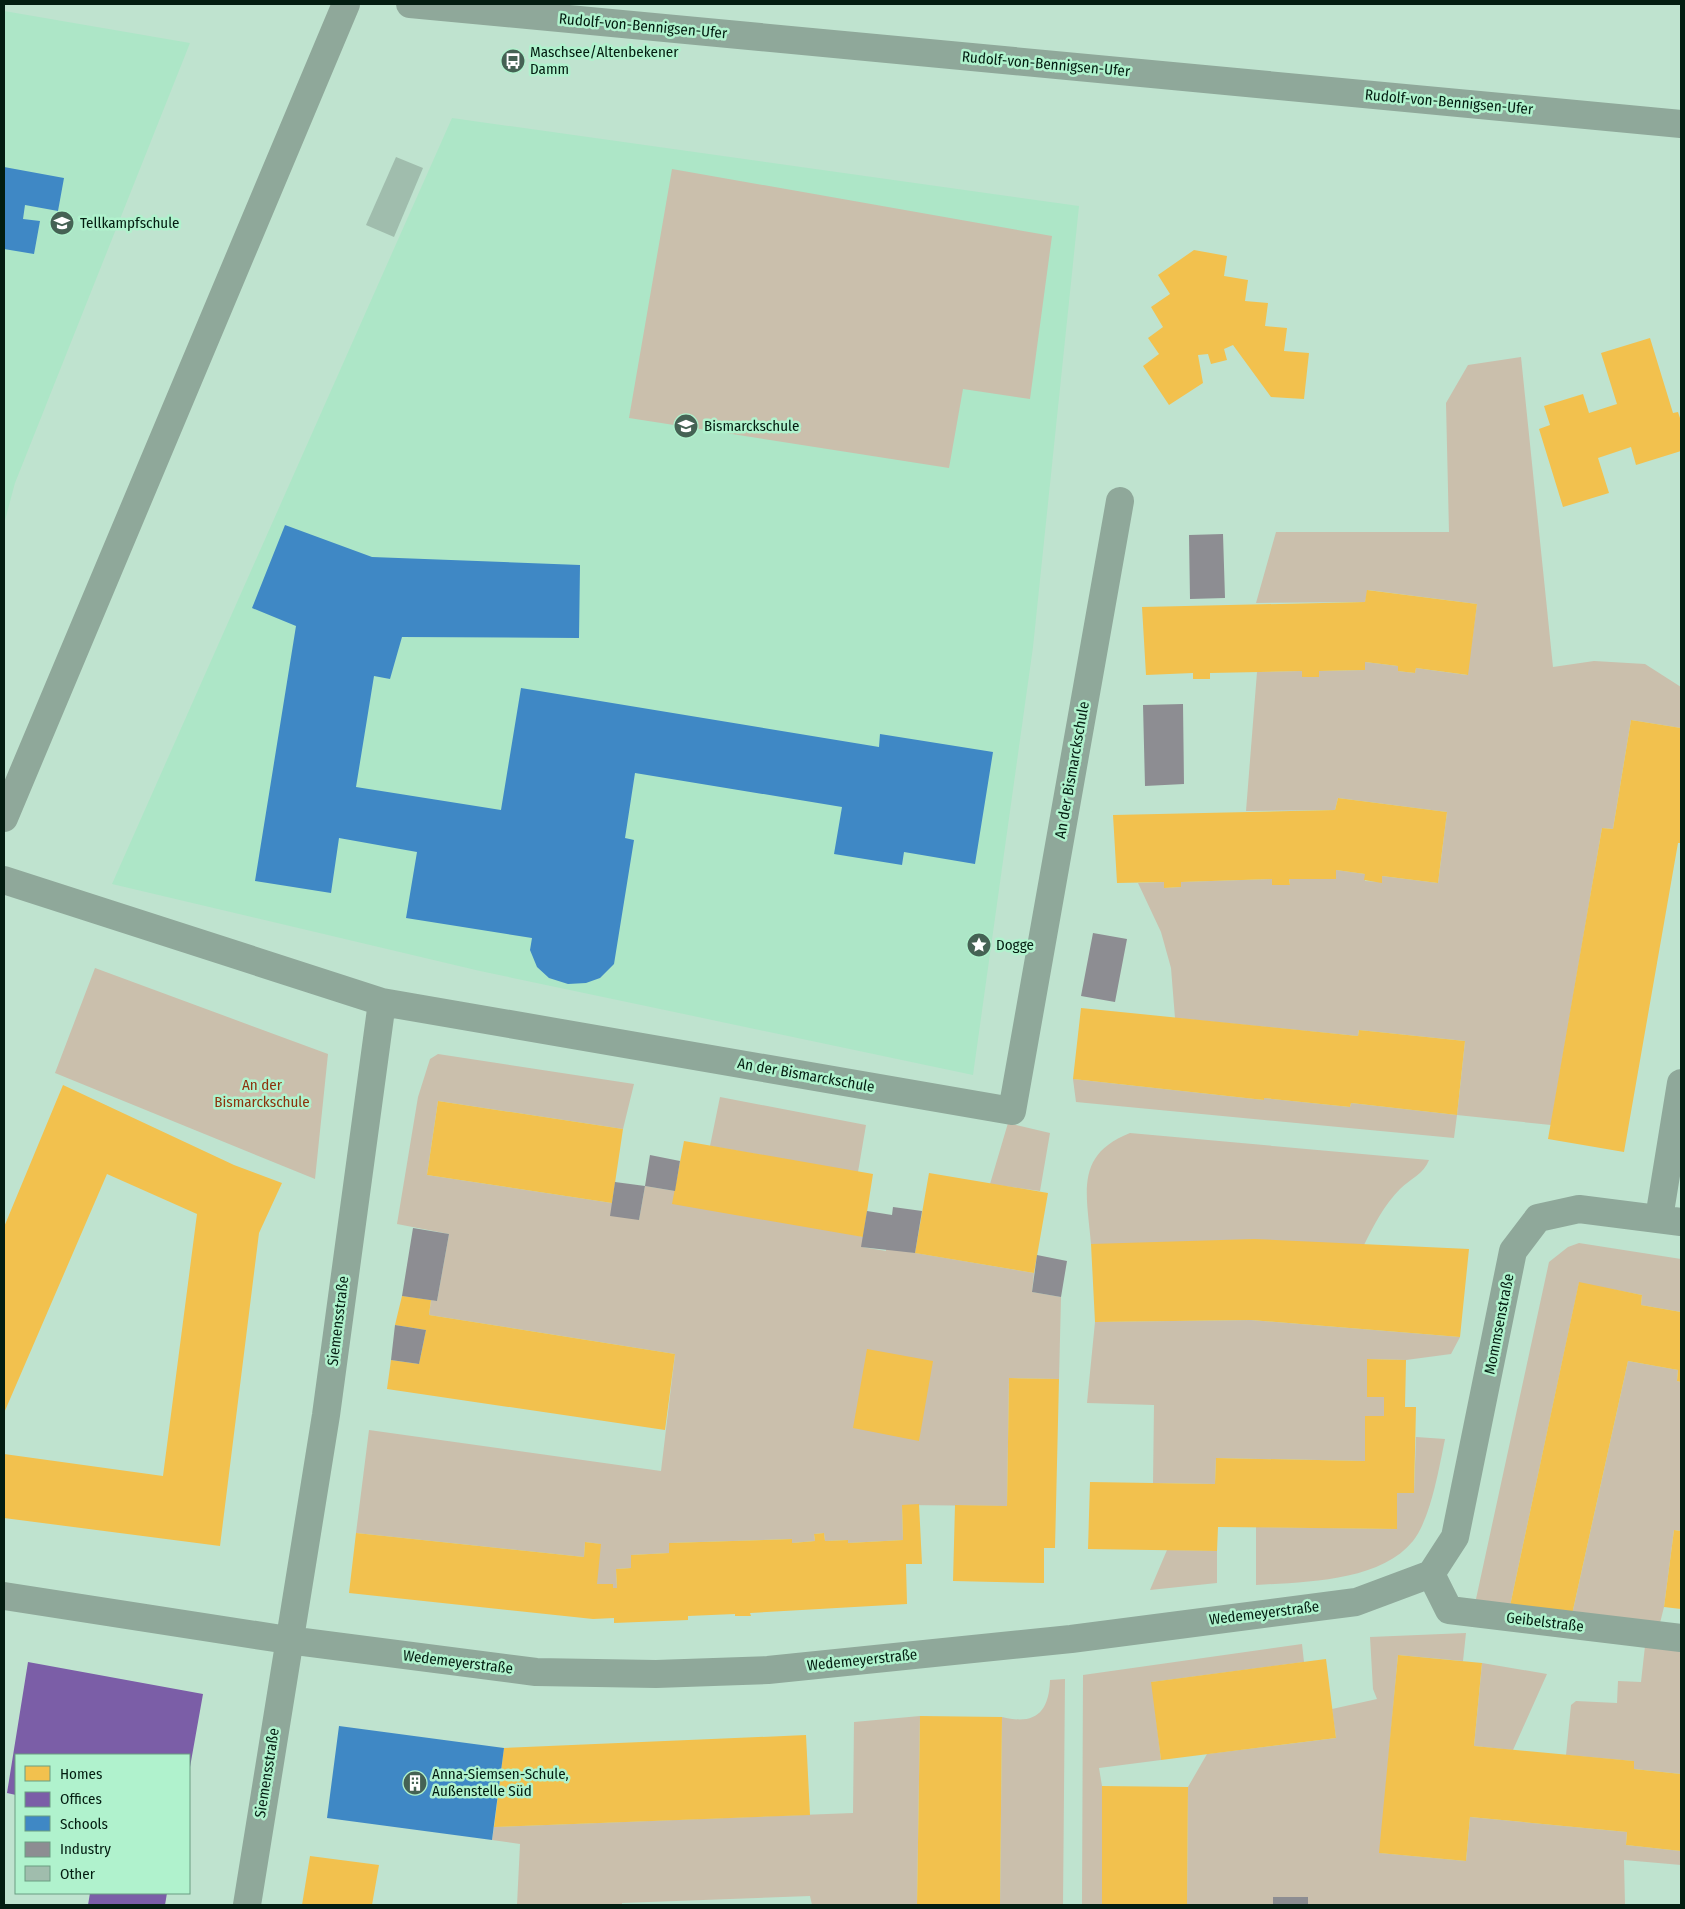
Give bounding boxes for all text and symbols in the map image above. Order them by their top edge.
street label: Rudolf-von-Bennigsen-Ufer [558,10,729,42]
place label: Maschsee/Altenbekener Damm [530,43,679,78]
bus stop icon: Maschsee/Altenbekener Damm [500,48,526,74]
street label: Rudolf-von-Bennigsen-Ufer [961,48,1132,80]
street label: Rudolf-von-Bennigsen-Ufer [1364,86,1535,118]
school or university icon: Tellkampfschule [49,210,75,236]
place label: Tellkampfschule [80,214,180,232]
school or university icon: Bismarckschule [673,413,699,439]
place label: Bismarckschule [704,417,799,435]
street label: An der Bismarckschule [1051,700,1093,840]
place icon: Dogge [966,932,992,958]
place label: Dogge [996,936,1034,954]
street label: An der Bismarckschule [736,1054,876,1096]
park label: An der Bismarckschule [214,1076,310,1111]
street label: Mommsenstraße [1480,1272,1518,1376]
street label: Siemensstraße [324,1275,352,1367]
street label: Wedemeyerstraße [1208,1597,1320,1629]
street label: Geibelstraße [1505,1608,1585,1636]
street label: Wedemeyerstraße [806,1645,918,1675]
street label: Wedemeyerstraße [402,1646,514,1678]
street label: Siemensstraße [251,1727,283,1819]
legend [15,1754,190,1894]
text: Homes [60,1765,102,1783]
place label: Anna-Siemsen-Schule, Außenstelle Süd [432,1765,569,1800]
building icon: Anna-Siemsen-Schule, Außenstelle Süd [402,1770,428,1796]
text: Offices [60,1790,102,1808]
text: Schools [60,1815,108,1833]
text: Industry [60,1840,111,1858]
text: Other [60,1865,96,1883]

